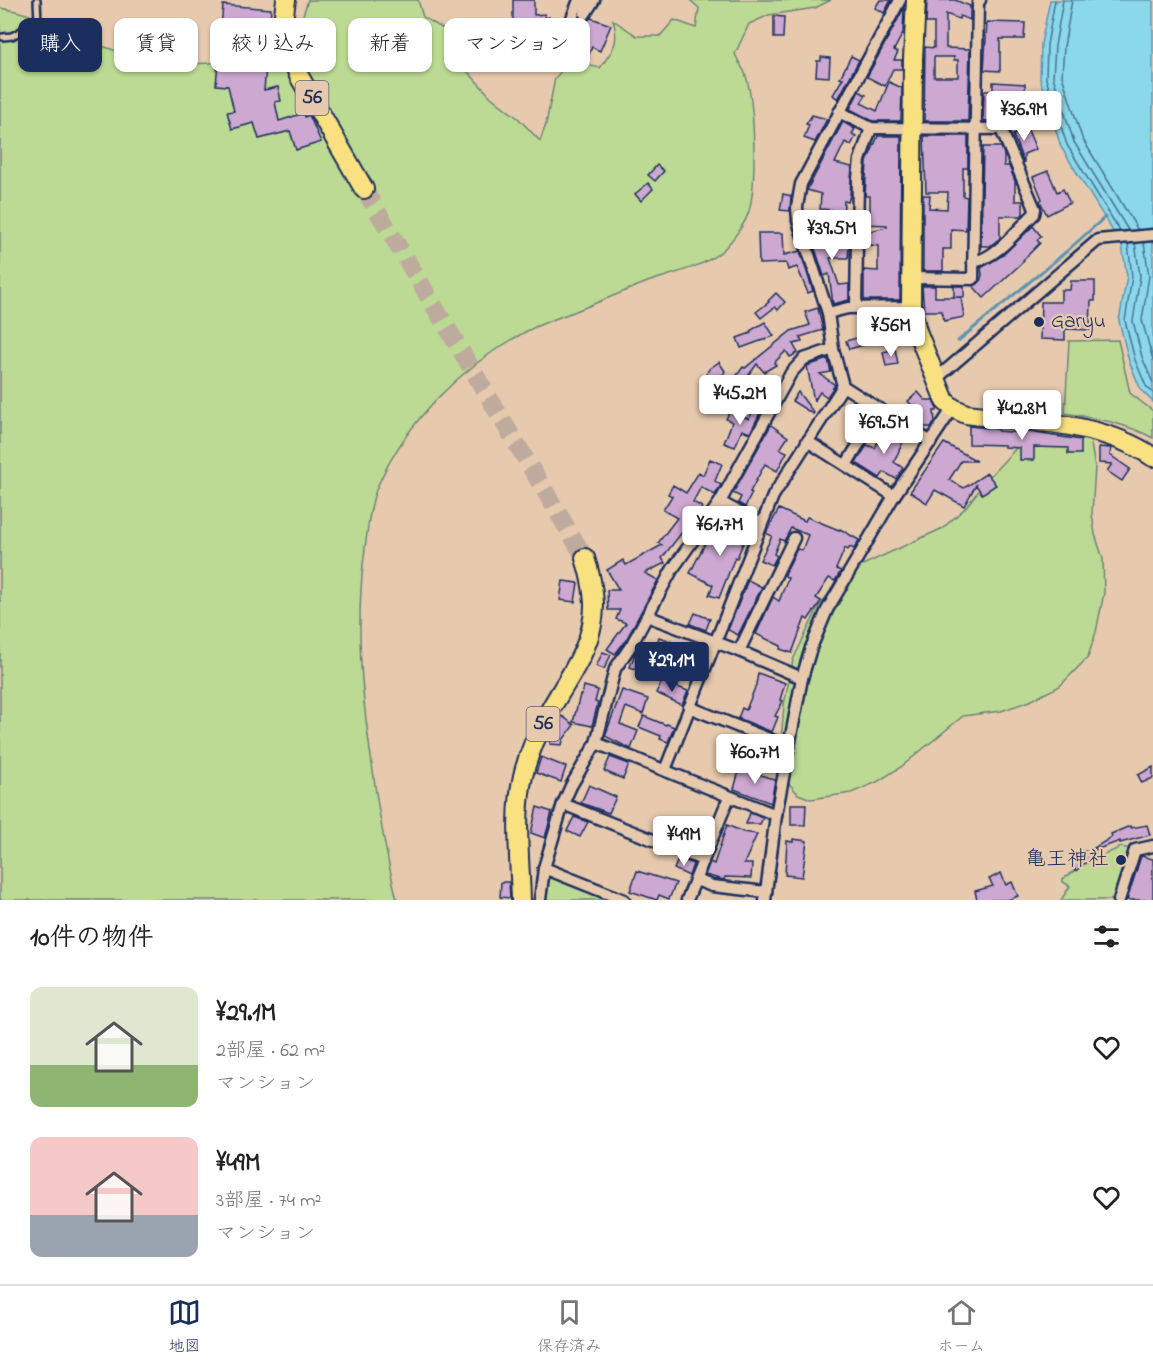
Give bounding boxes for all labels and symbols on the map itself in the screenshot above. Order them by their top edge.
road number: 56 [296,81,328,115]
pin: ¥36.9M [975,91,1073,142]
pin: ¥39.5M [783,210,881,261]
pin: ¥56M [855,307,927,358]
place label: Garyu [1051,307,1106,339]
marker: Garyu [1032,315,1046,329]
pin: ¥45.2M [691,375,789,426]
pin: ¥42.8M [973,390,1071,441]
pin: ¥69.5M [835,404,933,455]
pin: ¥61.7M [671,506,769,557]
pin: ¥29.1M [623,642,721,693]
road number: 56 [526,707,560,741]
pin: ¥60.7M [706,734,804,785]
pin: ¥49M [648,816,720,867]
place label: 亀王神社 [1025,845,1109,875]
marker: 亀王神社 [1114,853,1128,867]

